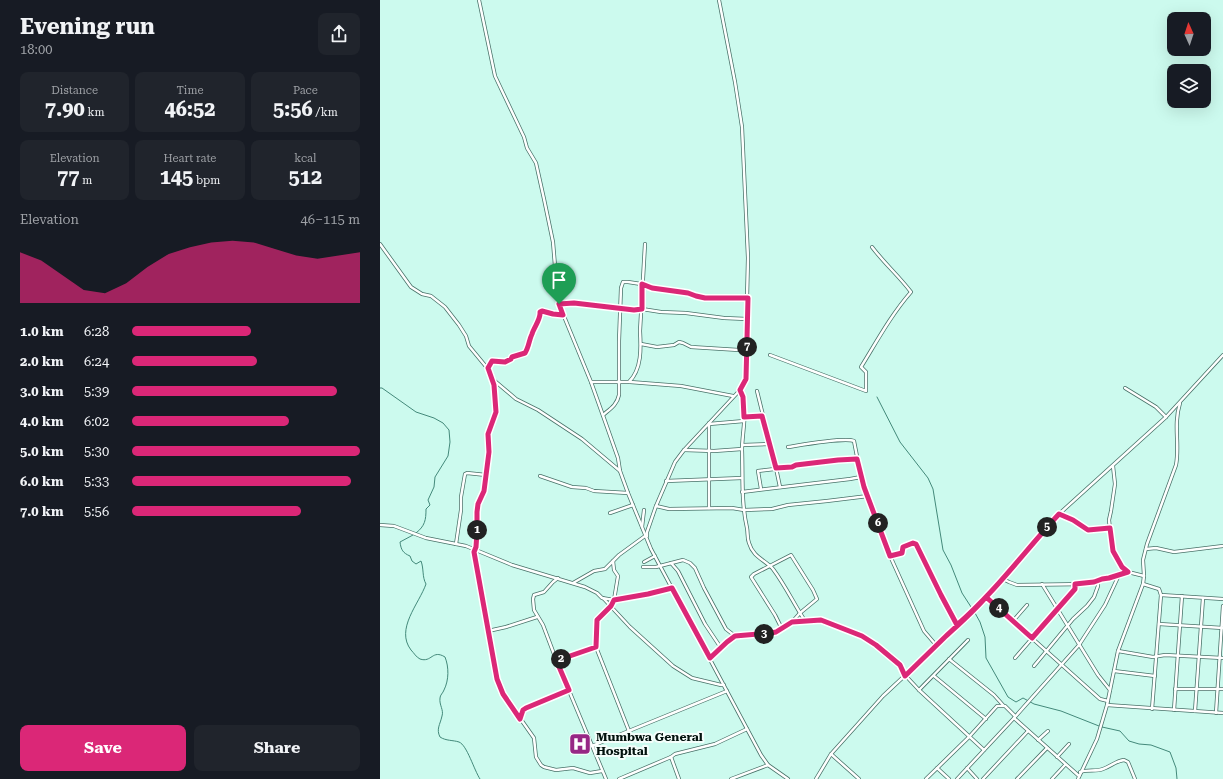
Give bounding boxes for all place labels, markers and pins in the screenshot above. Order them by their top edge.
pin [542,263,576,304]
pin: 7 [737,337,757,357]
pin: 6 [868,513,888,533]
pin: 5 [1037,517,1057,537]
pin: 1 [467,520,487,540]
pin: 4 [989,598,1009,618]
pin: 3 [754,624,774,644]
pin: 2 [551,649,571,669]
place label: Mumbwa General Hospital [596,730,703,758]
hospital icon: Mumbwa General Hospital [567,731,593,757]

